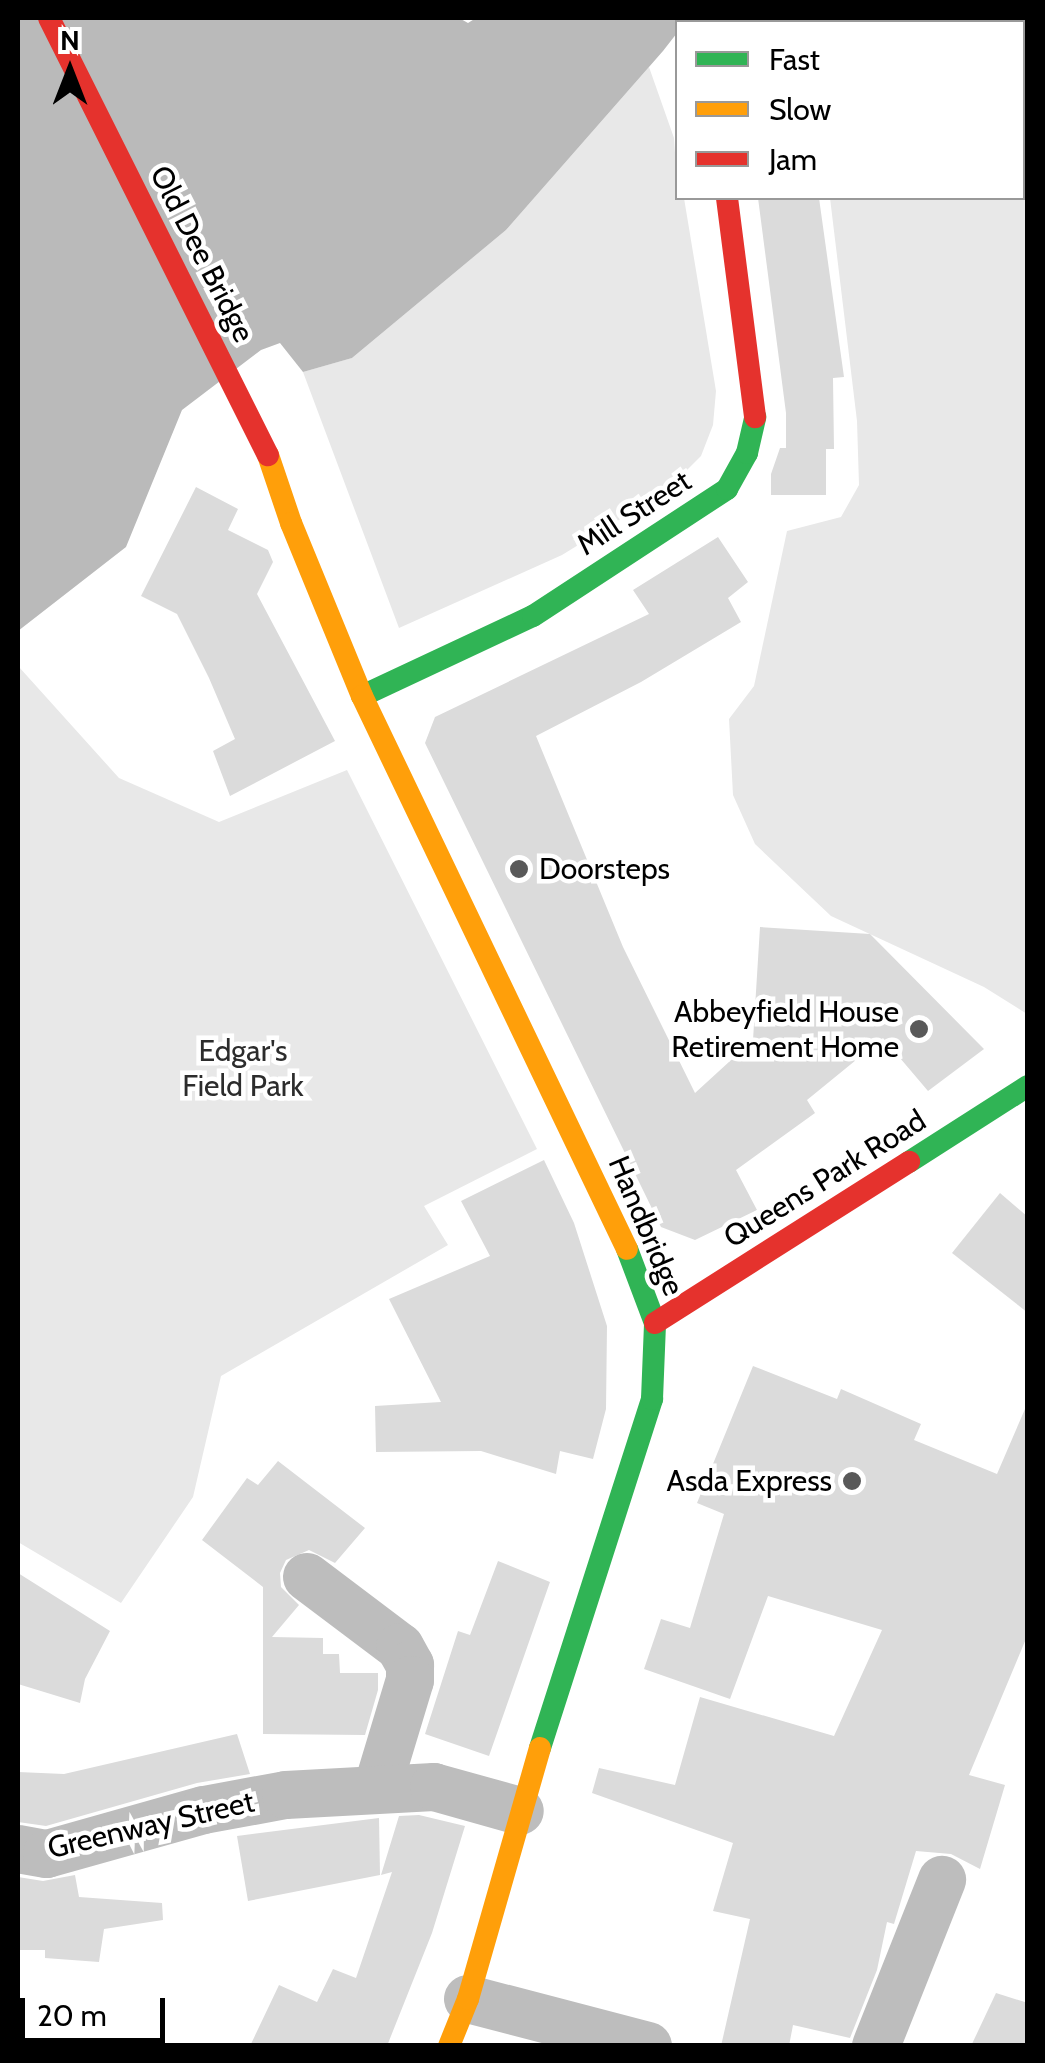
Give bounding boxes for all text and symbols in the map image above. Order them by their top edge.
north arrow [20,20,120,120]
legend [675,20,1025,200]
text: N [60,23,80,57]
text: Fast [769,41,820,78]
text: Slow [769,91,831,128]
text: Jam [769,141,817,178]
street label: Old Dee Bridge [142,160,262,348]
street label: Mill Street [570,463,698,563]
place label: Doorsteps [539,851,670,887]
marker: Doorsteps [508,858,530,880]
place label: Abbeyfield House Retirement Home [671,994,899,1064]
marker: Abbeyfield House Retirement Home [908,1018,930,1040]
park label: Edgar's Field Park [182,1033,304,1104]
street label: Queens Park Road [717,1102,933,1256]
street label: Handbridge [600,1151,692,1301]
place label: Asda Express [666,1463,832,1499]
marker: Asda Express [841,1470,863,1492]
street label: Greenway Street [44,1784,258,1866]
scale bar [25,1978,170,2040]
text: 20 m [37,1997,107,2034]

